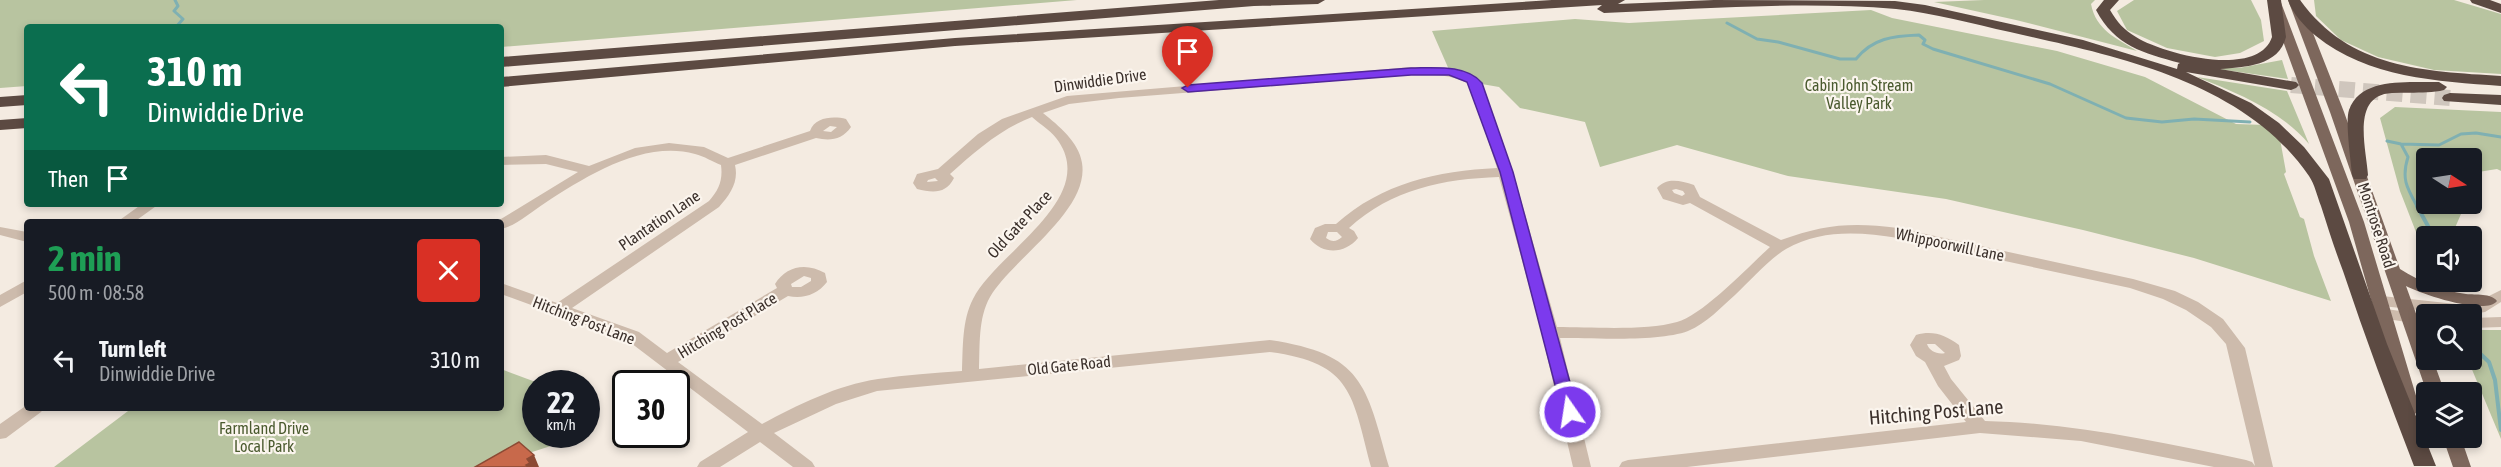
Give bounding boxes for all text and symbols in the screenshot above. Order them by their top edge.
pin [1162,26,1213,88]
icon: arrive [1171,35,1204,68]
text: 310 m [147,47,242,95]
icon: left [48,48,126,126]
street label: Dinwiddie Drive [1053,65,1147,95]
park label: Cabin John Stream Valley Park [1805,76,1913,113]
text: Dinwiddie Drive [147,97,304,128]
north arrow [2416,148,2482,214]
map controls [2416,148,2482,448]
icon: arrive [101,162,134,195]
text: Then [48,166,89,192]
street label: Montrose Road [2355,180,2399,270]
street label: Plantation Lane [615,186,703,254]
street label: Old Gate Place [983,187,1055,261]
street label: Whippoorwill Lane [1894,224,2006,265]
button: sound [2416,226,2482,292]
text: 2 min [48,237,122,279]
button: close [417,239,480,302]
text: 500 m · 08:58 [48,281,144,304]
street label: Hitching Post Place [674,288,780,362]
street label: Hitching Post Lane [530,292,638,349]
button: search [2416,304,2482,370]
text: Turn left [99,336,166,362]
icon: left [48,344,81,377]
text: 310 m [430,347,480,373]
street label: Old Gate Road [1026,352,1112,378]
text: Dinwiddie Drive [99,362,215,385]
speed limit sign: 30 [612,370,690,448]
position arrow [1538,380,1602,444]
button: layers [2416,382,2482,448]
text: 22 [547,385,575,419]
street label: Hitching Post Lane [1868,394,2004,429]
text: km/h [546,416,576,433]
park label: Farmland Drive Local Park [219,419,309,455]

